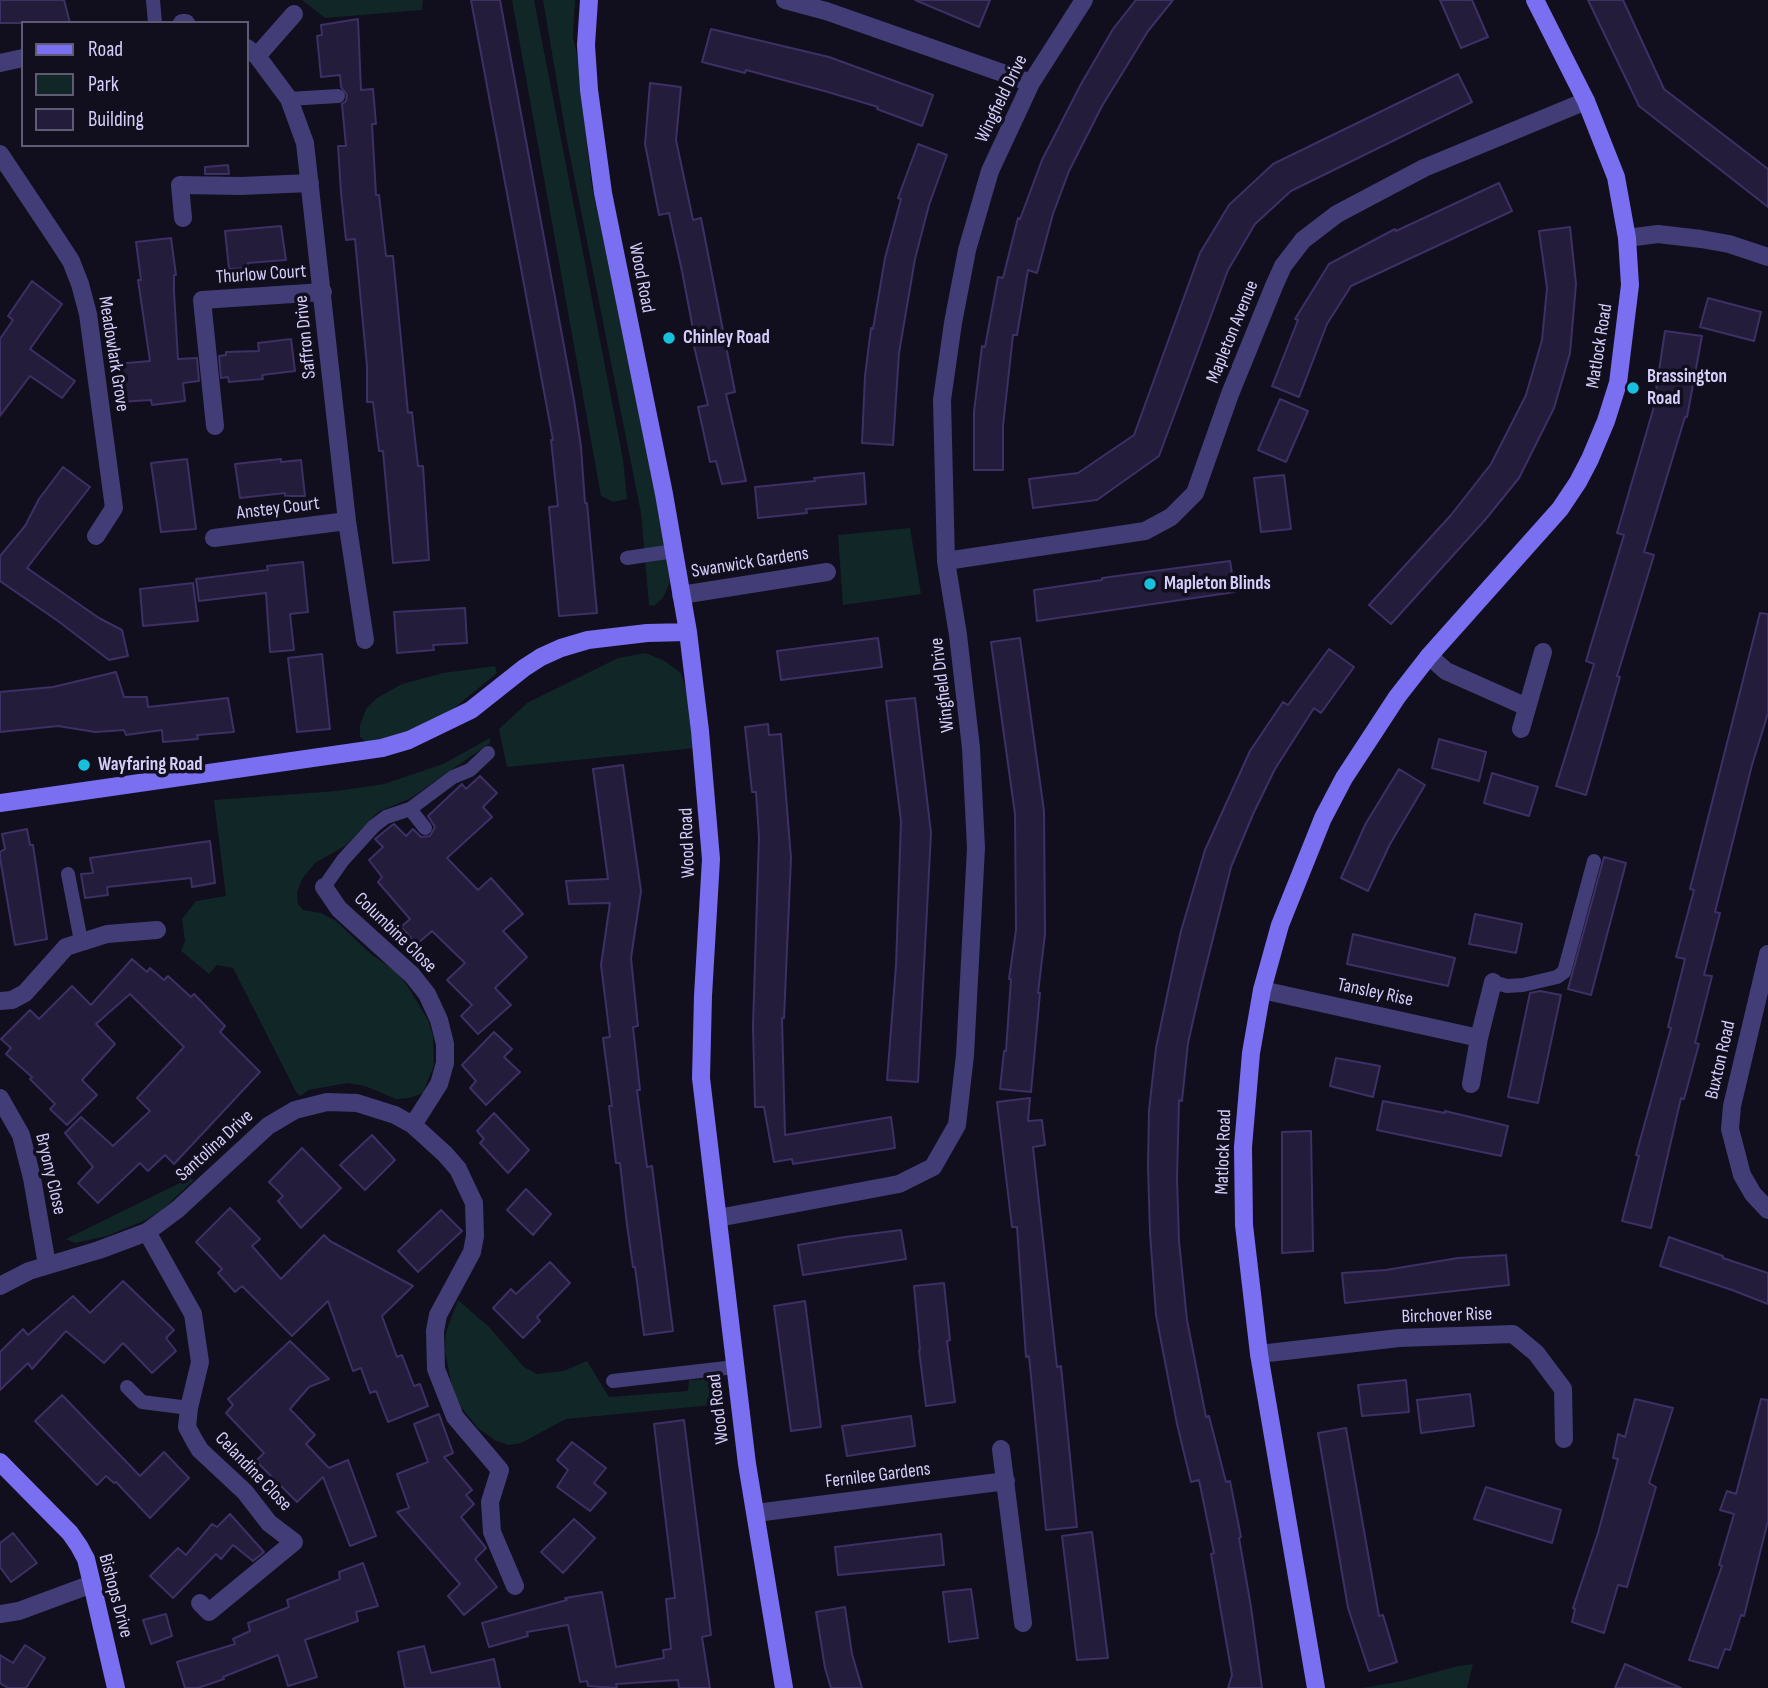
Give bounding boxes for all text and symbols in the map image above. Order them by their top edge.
legend [21,21,248,147]
text: Road [88,37,123,62]
street label: Wingfield Drive [971,51,1033,147]
text: Park [88,72,119,97]
text: Building [88,107,144,132]
street label: Wood Road [623,241,659,315]
street label: Thurlow Court [215,260,307,290]
street label: Mapleton Avenue [1202,277,1264,387]
street label: Saffron Drive [290,294,322,380]
street label: Meadowlark Grove [93,295,133,413]
street label: Matlock Road [1582,302,1618,390]
place label: Chinley Road [683,327,770,349]
marker: Chinley Road [661,330,677,346]
place label: Brassington Road [1647,366,1727,410]
marker: Brassington Road [1625,380,1641,396]
street label: Anstey Court [235,493,321,525]
street label: Swanwick Gardens [690,542,810,584]
place label: Mapleton Blinds [1164,573,1271,595]
marker: Mapleton Blinds [1142,576,1158,592]
street label: Wingfield Drive [926,636,960,734]
place label: Wayfaring Road [98,754,203,776]
marker: Wayfaring Road [76,757,92,773]
street label: Wood Road [675,807,701,879]
street label: Columbine Close [349,888,441,978]
street label: Tansley Rise [1335,974,1415,1012]
street label: Buxton Road [1701,1019,1741,1101]
street label: Santolina Drive [172,1105,258,1187]
street label: Matlock Road [1211,1109,1237,1195]
street label: Bryony Close [30,1131,70,1217]
street label: Birchover Rise [1401,1303,1493,1329]
street label: Wood Road [703,1373,735,1445]
street label: Celandine Close [210,1428,296,1516]
street label: Fernilee Gardens [824,1458,932,1494]
street label: Bishops Drive [93,1552,137,1640]

